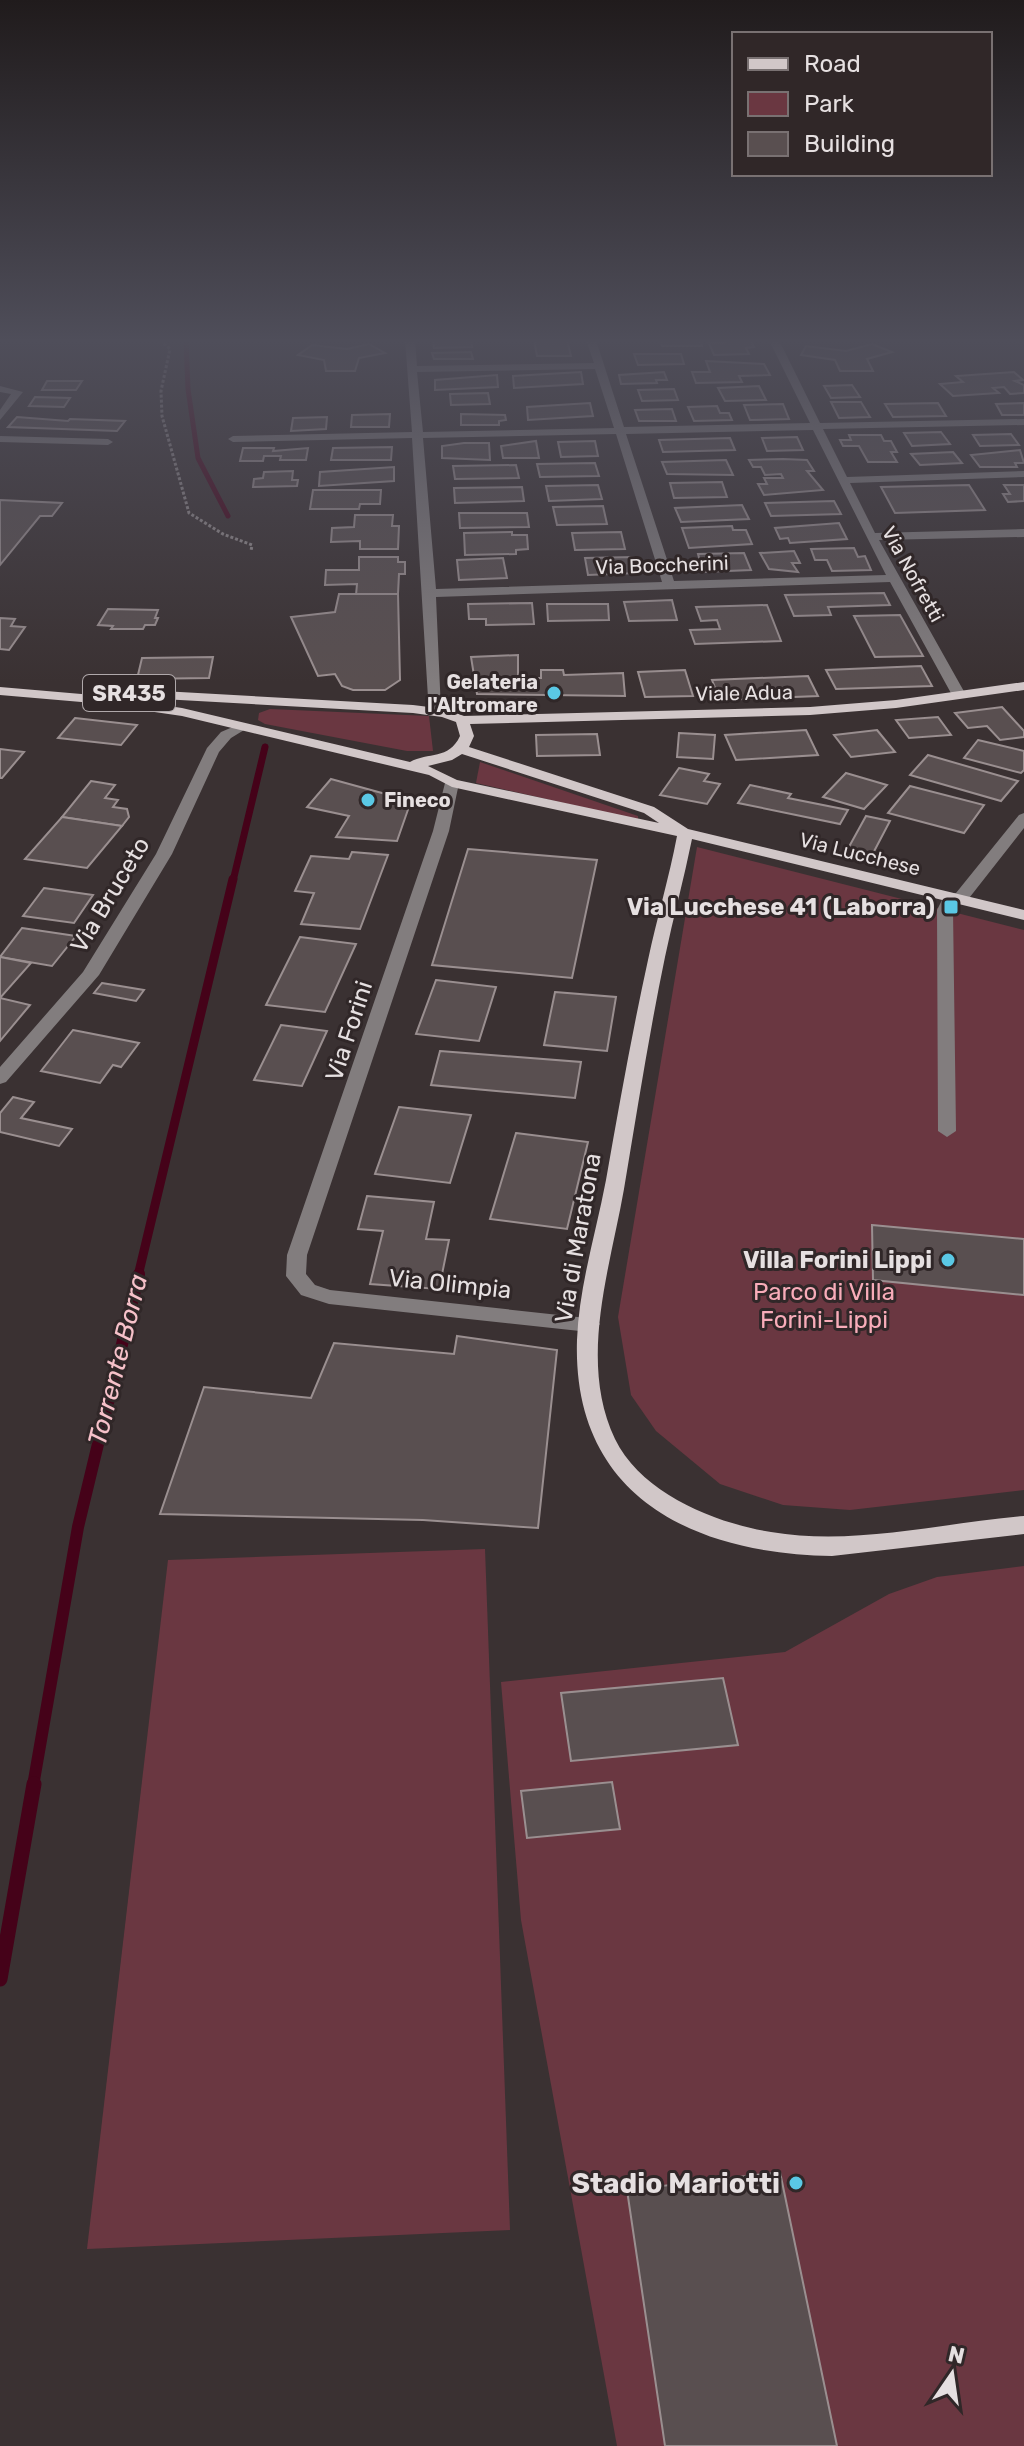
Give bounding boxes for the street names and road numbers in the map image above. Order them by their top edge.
street label: Via Nofretti [877,522,949,626]
street label: Via Boccherini [595,551,729,579]
road number: SR435 [83,675,175,711]
street label: Viale Adua [695,680,793,706]
street label: Via Lucchese [797,827,923,881]
street label: Via Bruceto [65,832,155,958]
street label: Via Forini [320,978,378,1084]
street label: Via di Maratona [549,1151,607,1325]
street label: Via Olimpia [387,1264,513,1304]

